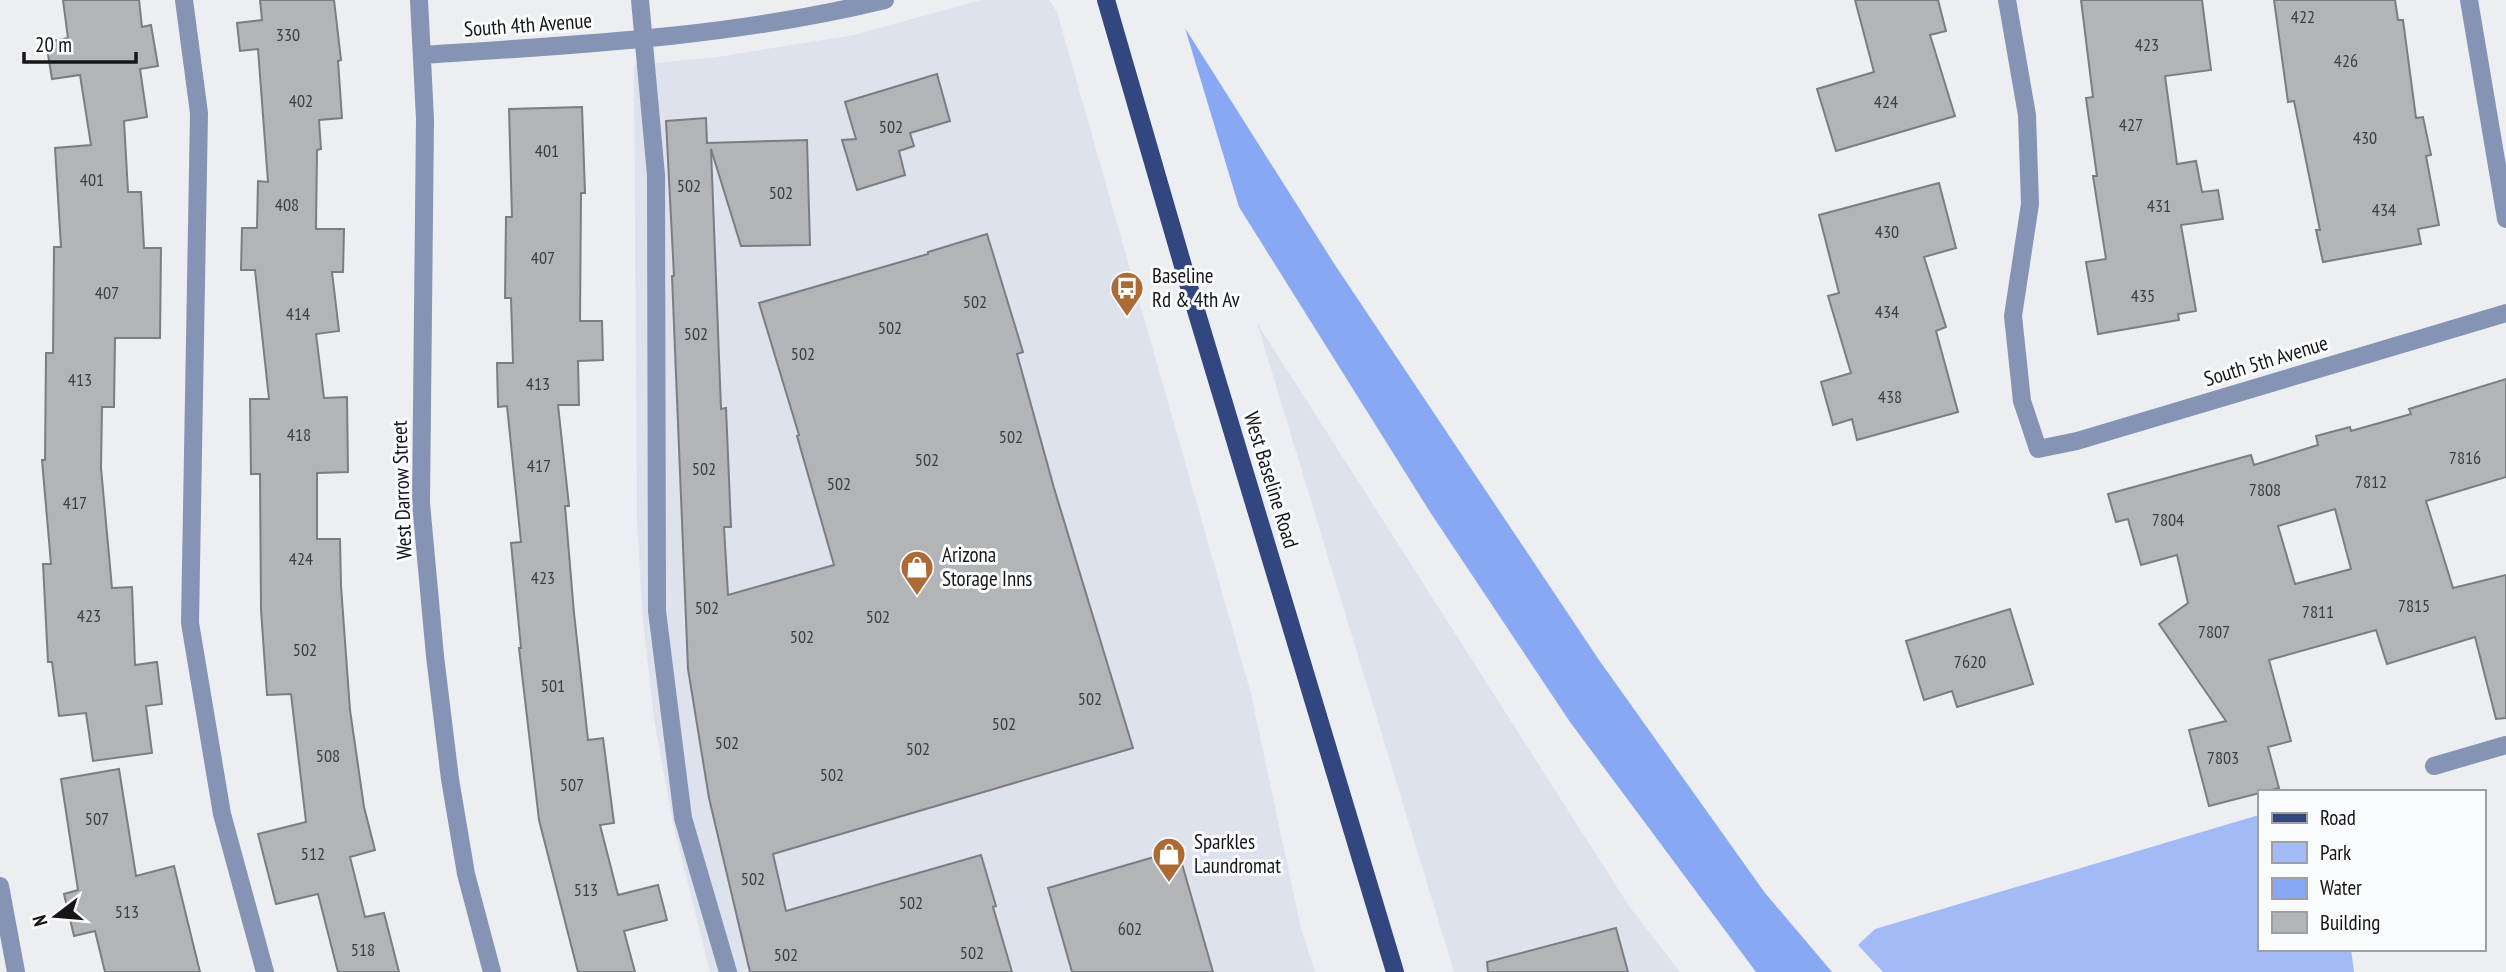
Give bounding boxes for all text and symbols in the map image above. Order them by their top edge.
house number: 422 [2291,5,2315,28]
street label: South 4th Avenue [463,7,593,42]
scale bar [24,21,136,65]
house number: 330 [276,23,300,46]
text: 20 m [35,31,72,58]
house number: 423 [2135,33,2159,56]
house number: 426 [2334,49,2358,72]
house number: 402 [289,89,313,112]
house number: 424 [1874,90,1898,113]
house number: 427 [2119,113,2143,136]
house number: 502 [879,115,903,138]
house number: 430 [2353,126,2377,149]
house number: 401 [535,139,559,162]
house number: 401 [80,168,104,191]
house number: 502 [677,174,701,197]
house number: 502 [769,181,793,204]
house number: 408 [275,193,299,216]
house number: 431 [2147,194,2171,217]
house number: 434 [2372,198,2396,221]
house number: 430 [1875,220,1899,243]
house number: 407 [531,246,555,269]
place label: Baseline Rd & 4th Av [1152,262,1240,313]
bus stop icon: Baseline Rd & 4th Av [1108,269,1146,318]
house number: 407 [95,281,119,304]
house number: 435 [2131,284,2155,307]
house number: 502 [963,290,987,313]
house number: 434 [1875,300,1899,323]
house number: 414 [286,302,310,325]
house number: 502 [878,316,902,339]
house number: 502 [684,322,708,345]
street label: South 5th Avenue [2201,329,2331,392]
house number: 502 [791,342,815,365]
house number: 413 [68,368,92,391]
house number: 413 [526,372,550,395]
house number: 438 [1878,385,1902,408]
street label: West Baseline Road [1238,408,1305,551]
street label: West Darrow Street [386,420,417,560]
house number: 418 [287,423,311,446]
house number: 502 [999,425,1023,448]
house number: 7816 [2449,446,2481,469]
house number: 502 [915,448,939,471]
house number: 417 [527,454,551,477]
house number: 502 [692,457,716,480]
house number: 7812 [2355,470,2387,493]
house number: 502 [827,472,851,495]
house number: 7808 [2249,478,2281,501]
house number: 417 [63,491,87,514]
house number: 7804 [2152,508,2184,531]
place label: Arizona Storage Inns [942,541,1032,592]
house number: 424 [289,547,313,570]
shop icon: Arizona Storage Inns [898,548,936,597]
house number: 423 [531,566,555,589]
house number: 7815 [2398,594,2430,617]
house number: 502 [695,596,719,619]
house number: 7811 [2302,600,2334,623]
house number: 423 [77,604,101,627]
house number: 502 [866,605,890,628]
house number: 7807 [2198,620,2230,643]
house number: 502 [790,625,814,648]
house number: 502 [293,638,317,661]
house number: 7620 [1954,650,1986,673]
house number: 501 [541,674,565,697]
house number: 502 [1078,687,1102,710]
house number: 502 [992,712,1016,735]
house number: 502 [715,731,739,754]
house number: 502 [906,737,930,760]
house number: 508 [316,744,340,767]
house number: 7803 [2207,746,2239,769]
house number: 502 [820,763,844,786]
house number: 507 [560,773,584,796]
legend [2258,790,2485,951]
text: Road [2320,804,2356,831]
house number: 507 [85,807,109,830]
place label: Sparkles Laundromat [1194,828,1281,879]
shop icon: Sparkles Laundromat [1150,835,1188,884]
text: Park [2320,839,2351,866]
house number: 512 [301,842,325,865]
house number: 502 [741,867,765,890]
text: Water [2320,874,2362,901]
house number: 513 [574,878,598,901]
north arrow [21,881,91,951]
house number: 502 [899,891,923,914]
house number: 513 [115,900,139,923]
text: Building [2320,909,2380,936]
text: N [27,912,53,929]
house number: 602 [1118,917,1142,940]
house number: 518 [351,938,375,961]
house number: 502 [960,941,984,964]
house number: 502 [774,943,798,966]

